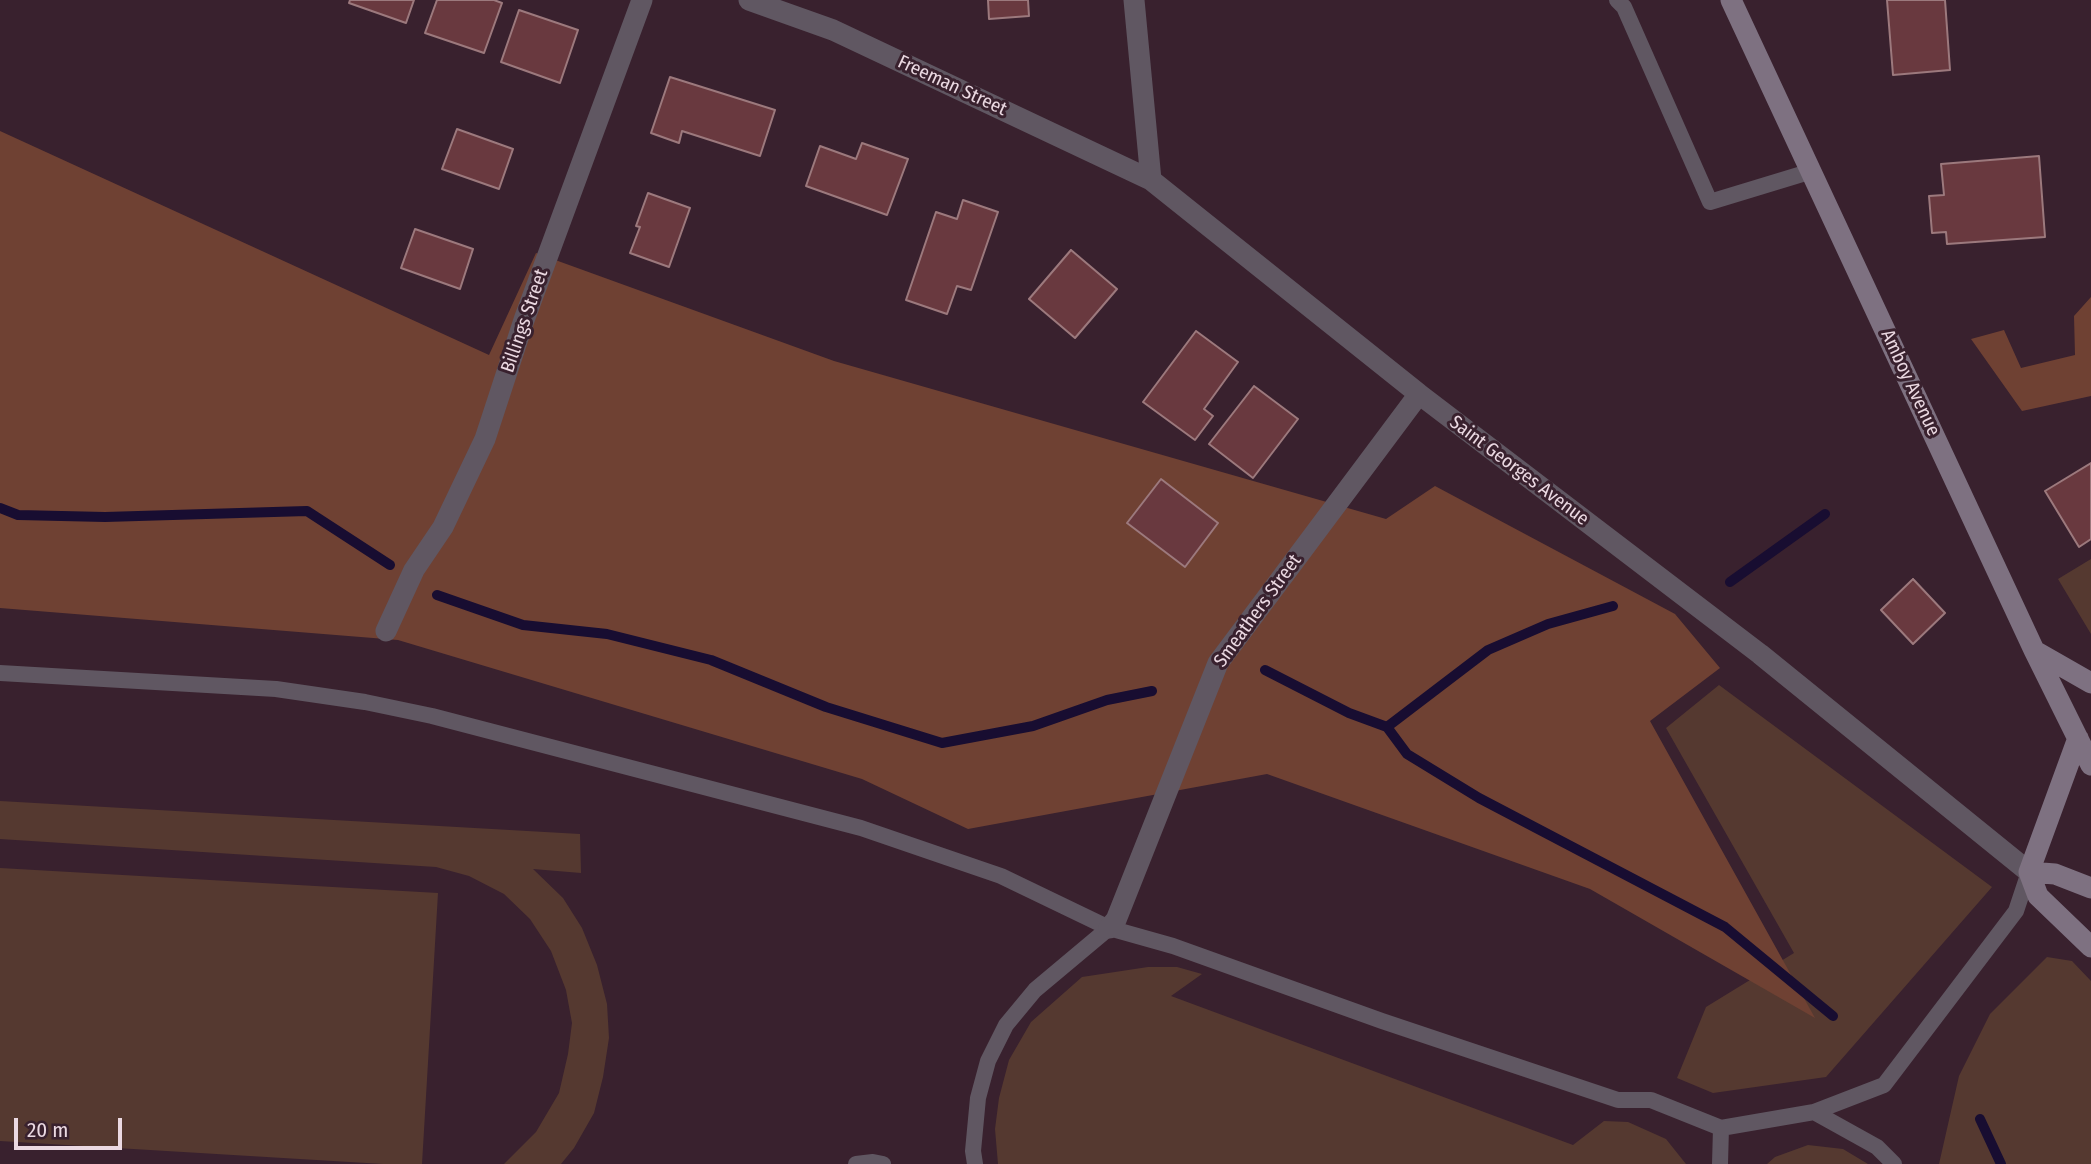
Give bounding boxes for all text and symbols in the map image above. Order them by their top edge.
street label: Freeman Street [894,51,1010,121]
street label: Billings Street [497,266,553,376]
street label: Amboy Avenue [1875,326,1945,440]
street label: Saint Georges Avenue [1445,411,1593,531]
street label: Smeathers Street [1209,550,1307,672]
scale bar [18,1104,126,1148]
text: 20 m [27,1117,68,1143]

